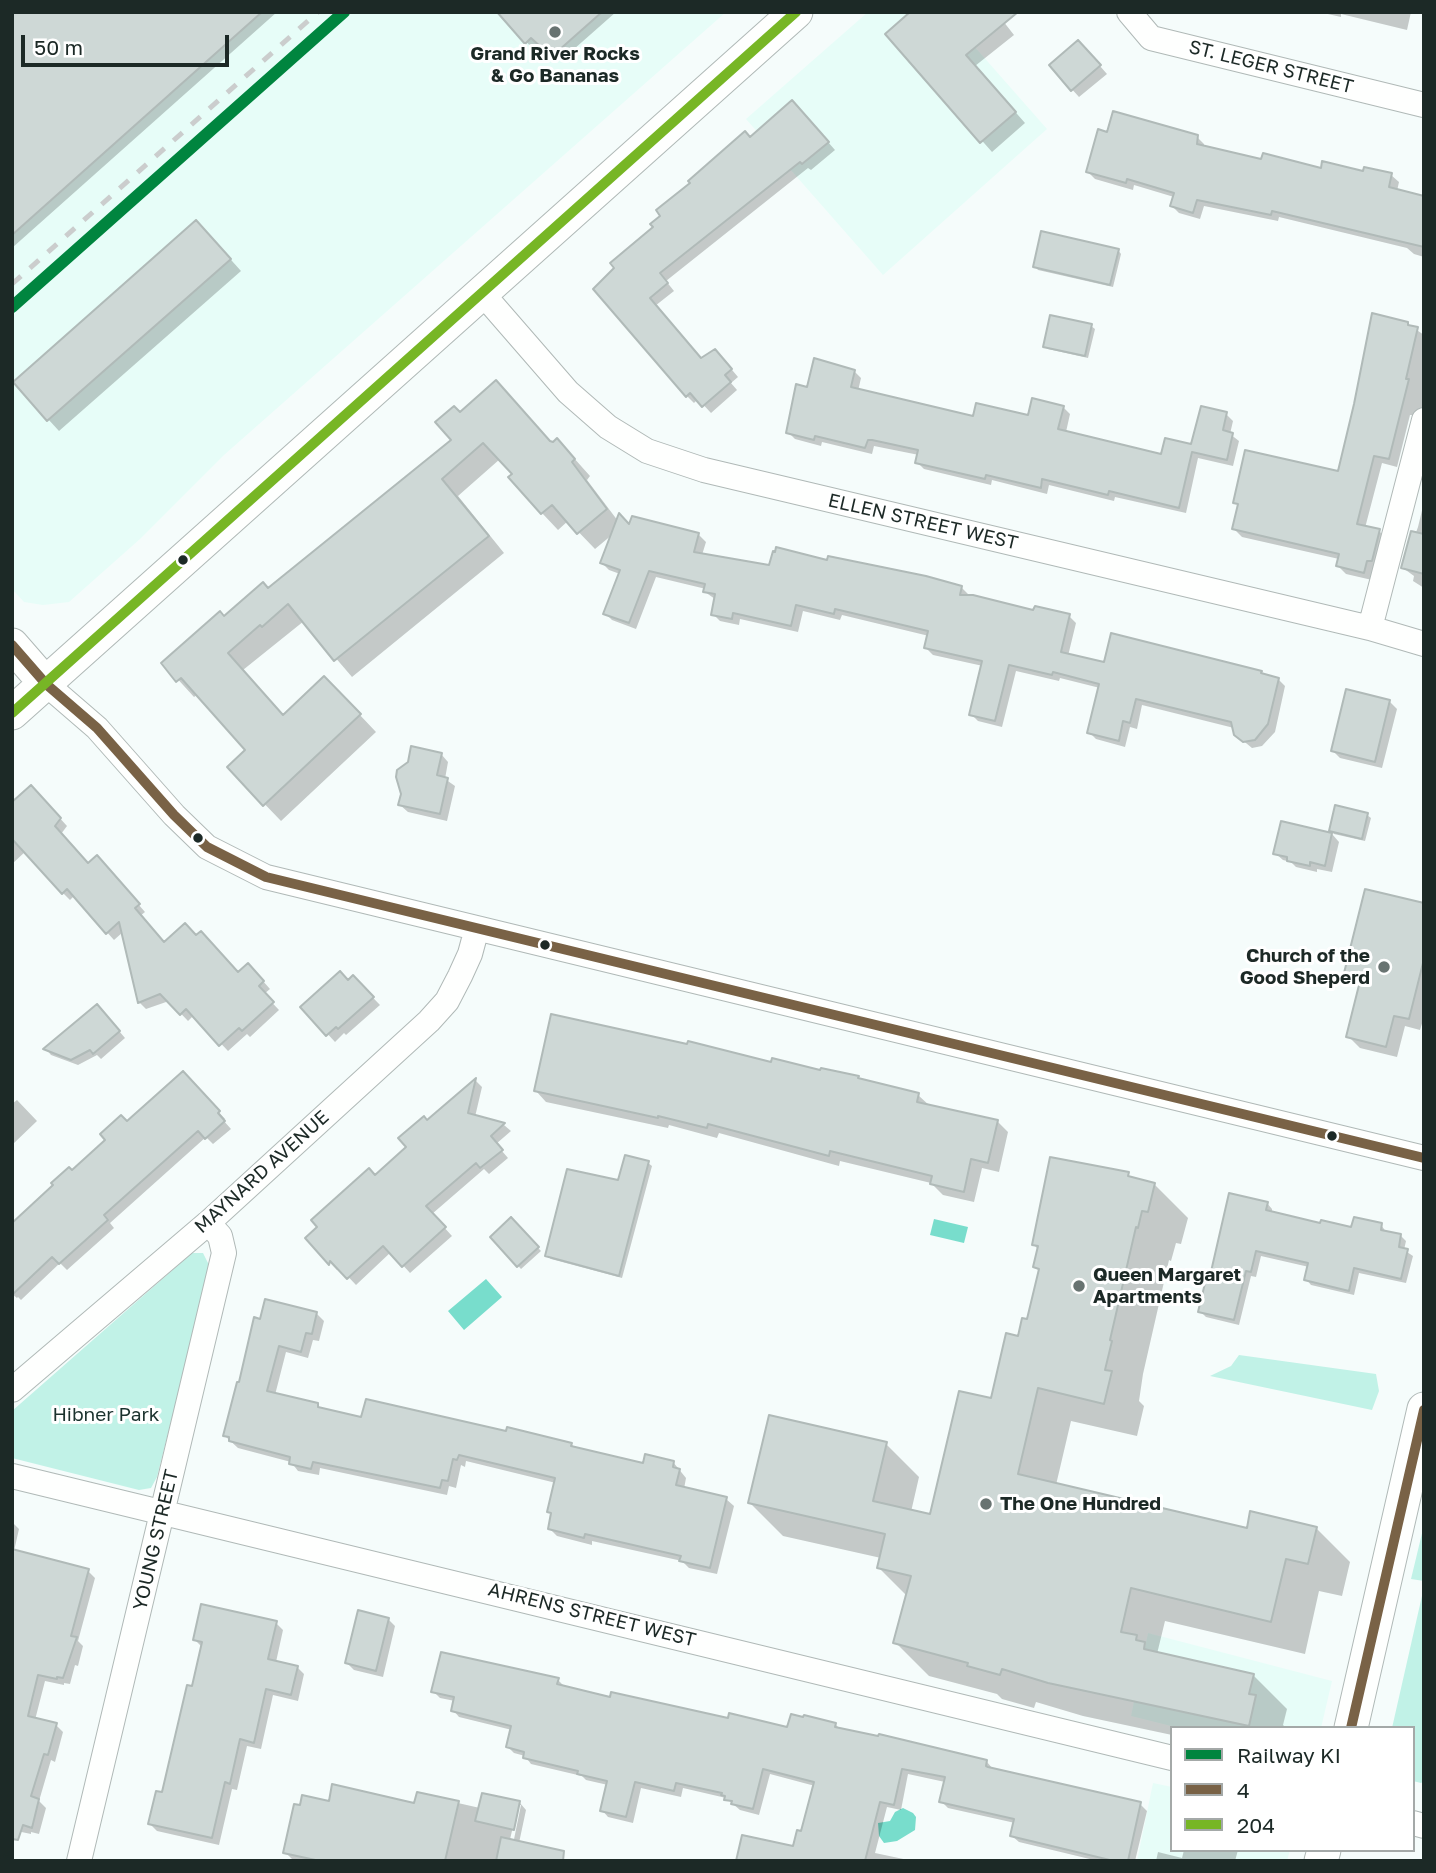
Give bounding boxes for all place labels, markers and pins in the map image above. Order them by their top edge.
marker: Grand River Rocks & Go Bananas [547,24,563,40]
place label: Grand River Rocks & Go Bananas [470,43,640,87]
unlabelled marker [176,553,190,567]
unlabelled marker [191,831,205,845]
unlabelled marker [538,938,552,952]
place label: Church of the Good Sheperd [1240,945,1370,989]
marker: Church of the Good Sheperd [1376,959,1392,975]
unlabelled marker [1325,1129,1339,1143]
place label: Queen Margaret Apartments [1093,1264,1241,1308]
marker: Queen Margaret Apartments [1071,1278,1087,1294]
place label: The One Hundred [1000,1493,1161,1515]
marker: The One Hundred [978,1496,994,1512]

